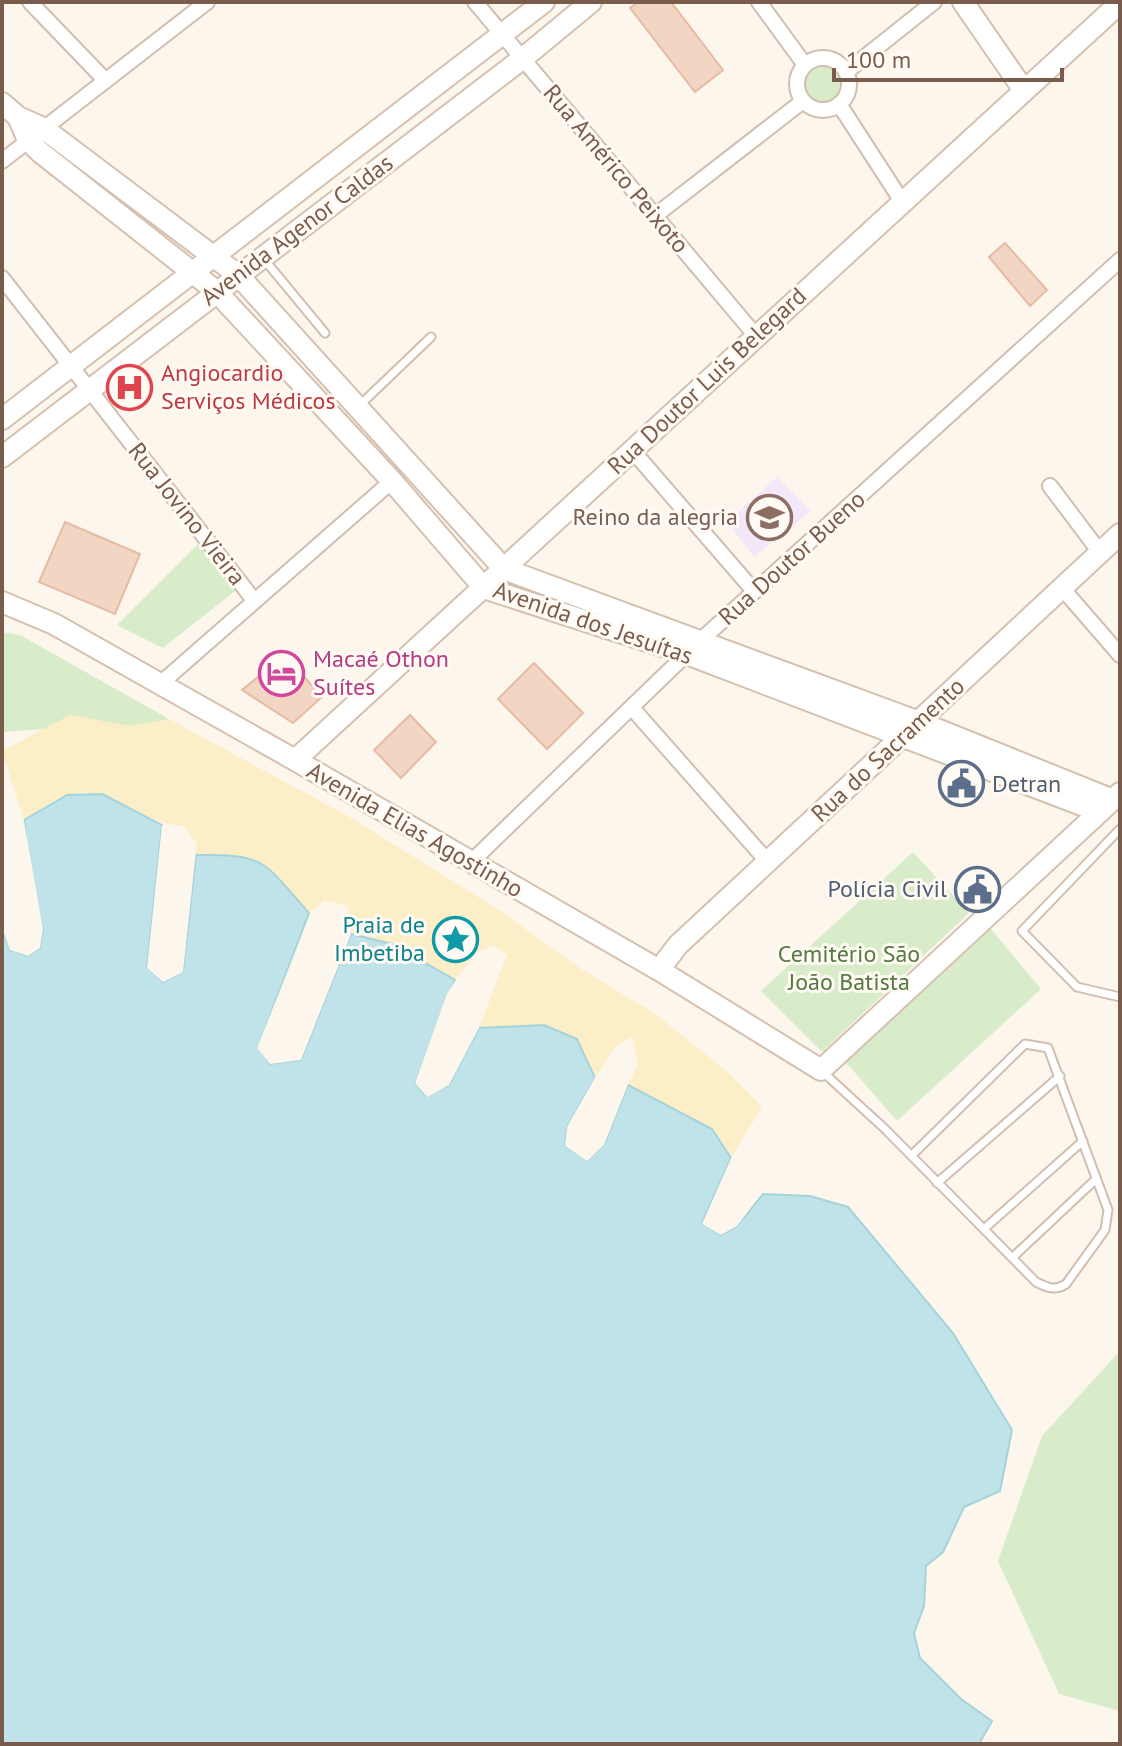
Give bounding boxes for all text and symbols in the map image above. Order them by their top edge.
scale bar [834,32,1062,82]
text: 100 m [846,44,911,75]
street label: Rua Américo Peixoto [537,78,696,259]
street label: Avenida Agenor Caldas [194,147,399,312]
street label: Rua Doutor Luis Belegard [601,280,813,481]
place label: Angiocardio Serviços Médicos [161,357,336,416]
hospital icon: Angiocardio Serviços Médicos [106,363,154,411]
street label: Rua Jovino Vieira [122,436,253,592]
street label: Rua Doutor Bueno [712,483,872,632]
school or university icon: Reino da alegria [745,493,793,541]
place label: Reino da alegria [572,501,738,532]
street label: Avenida dos Jesuítas [490,574,697,671]
place label: Macaé Othon Suítes [313,643,449,702]
hotel icon: Macaé Othon Suítes [258,649,306,697]
street label: Rua do Sacramento [804,671,971,829]
street label: Avenida Elias Agostinho [302,755,529,904]
public building icon: Detran [937,760,985,808]
place label: Detran [992,768,1061,799]
public building icon: Polícia Civil [954,865,1002,913]
place label: Polícia Civil [827,873,947,904]
place label: Praia de Imbetiba [334,909,425,968]
place icon: Praia de Imbetiba [432,915,480,963]
park label: Cemitério São João Batista [778,938,920,997]

